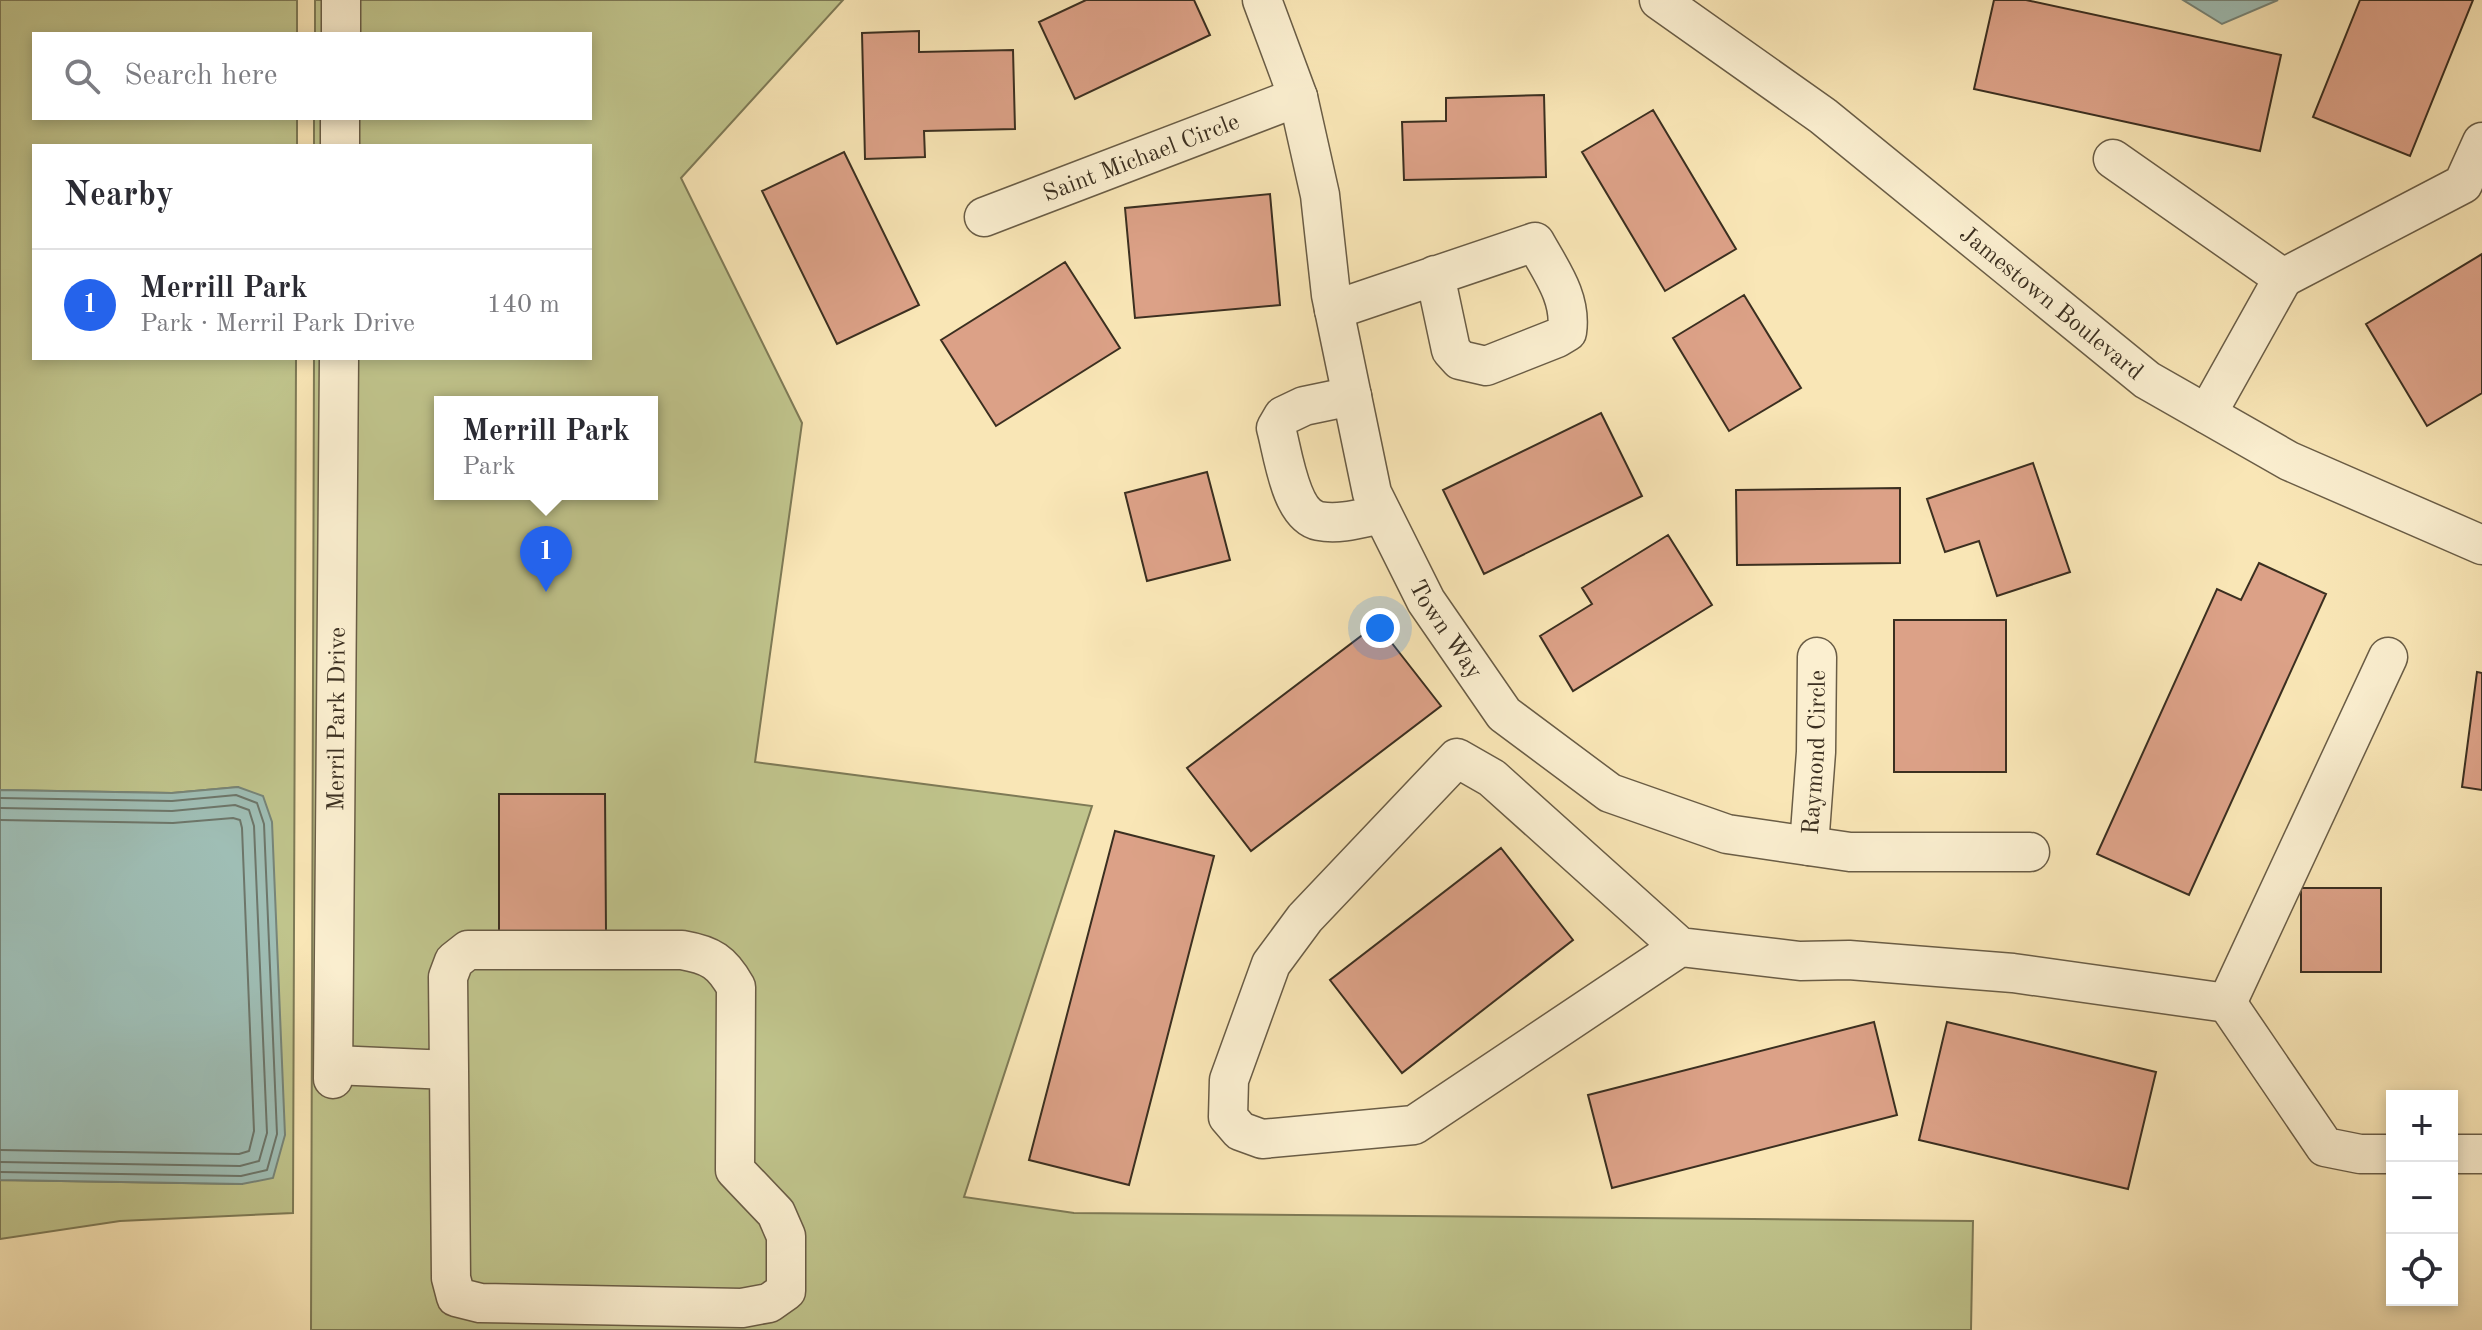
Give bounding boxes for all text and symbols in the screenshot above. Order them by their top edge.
search box [32,32,592,120]
icon: search [60,54,104,98]
text: Search here [124,61,278,91]
street label: Saint Michael Circle [1040,111,1243,207]
text: Nearby [64,179,174,213]
street label: Jamestown Boulevard [1954,222,2147,385]
text: Merrill Park [140,274,307,304]
text: 1 [82,292,98,318]
text: 140 m [487,292,560,318]
text: Park · Merril Park Drive [140,311,415,337]
popup [434,396,658,500]
text: Merrill Park [462,417,630,447]
text: Park [462,454,516,480]
pin: 1 [520,526,572,592]
street label: Town Way [1404,577,1486,684]
your location [1360,608,1400,648]
street label: Merril Park Drive [325,627,351,811]
street label: Raymond Circle [1800,670,1831,836]
map controls [2386,1090,2458,1306]
button: + [2386,1090,2458,1162]
button: − [2386,1162,2458,1234]
button: locate [2386,1234,2458,1306]

